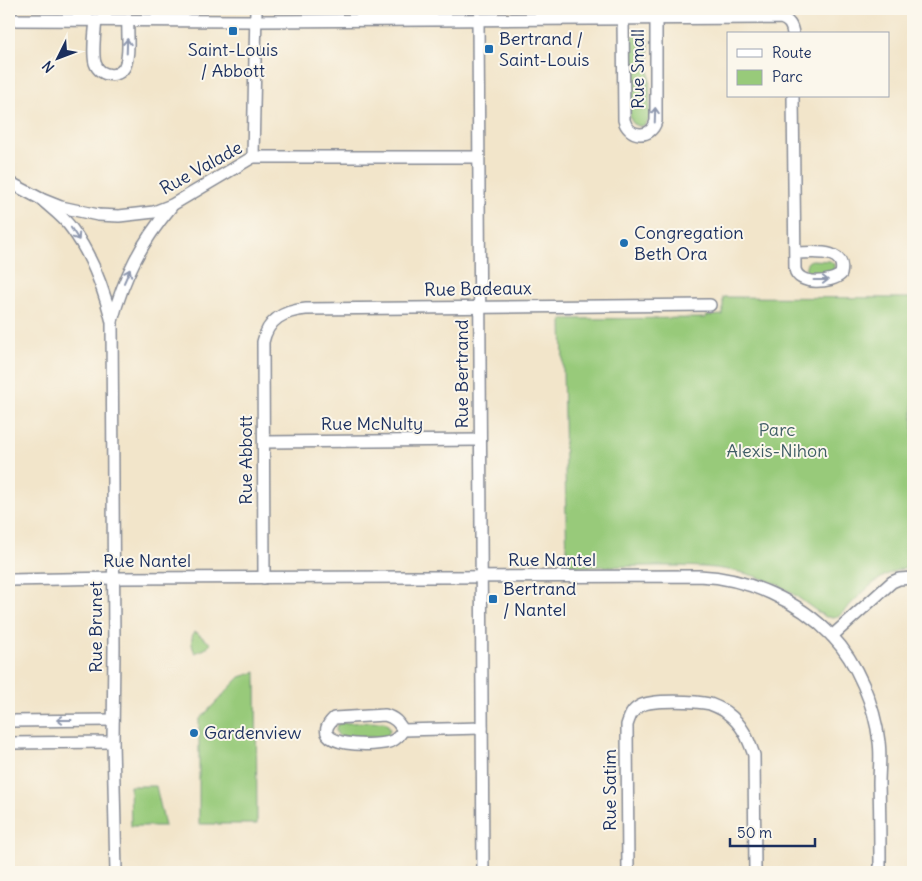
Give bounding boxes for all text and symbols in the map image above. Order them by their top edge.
marker: Saint-Louis / Abbott [227,25,239,37]
place label: Bertrand / Saint-Louis [499,27,589,71]
street label: Rue Small [626,29,649,109]
north arrow [32,32,82,82]
legend [727,32,890,98]
place label: Saint-Louis / Abbott [188,38,278,82]
one-way arrow [122,39,132,55]
marker: Bertrand / Saint-Louis [483,43,495,55]
text: Route [772,43,812,62]
text: N [38,57,58,76]
text: Parc [772,67,803,86]
one-way arrow [651,107,660,123]
street label: Rue Valade [155,135,246,200]
place label: Congregation Beth Ora [634,221,744,265]
one-way arrow [70,227,80,241]
marker: Congregation Beth Ora [618,237,630,249]
one-way arrow [122,269,132,284]
one-way arrow [812,275,829,285]
street label: Rue Badeaux [424,276,532,301]
street label: Rue Bertrand [450,319,473,429]
street label: Rue McNulty [321,412,423,435]
street label: Rue Abbott [234,415,257,505]
park label: Parc Alexis-Nihon [726,418,828,462]
street label: Rue Nantel [508,548,596,571]
street label: Rue Nantel [103,549,191,572]
place label: Bertrand / Nantel [503,577,577,621]
street label: Rue Brunet [84,581,107,673]
marker: Bertrand / Nantel [487,593,499,605]
one-way arrow [56,715,72,725]
place label: Gardenview [204,721,302,744]
marker: Gardenview [188,727,200,739]
street label: Rue Satim [598,749,621,831]
scale bar [730,816,814,848]
text: 50 m [737,823,772,842]

